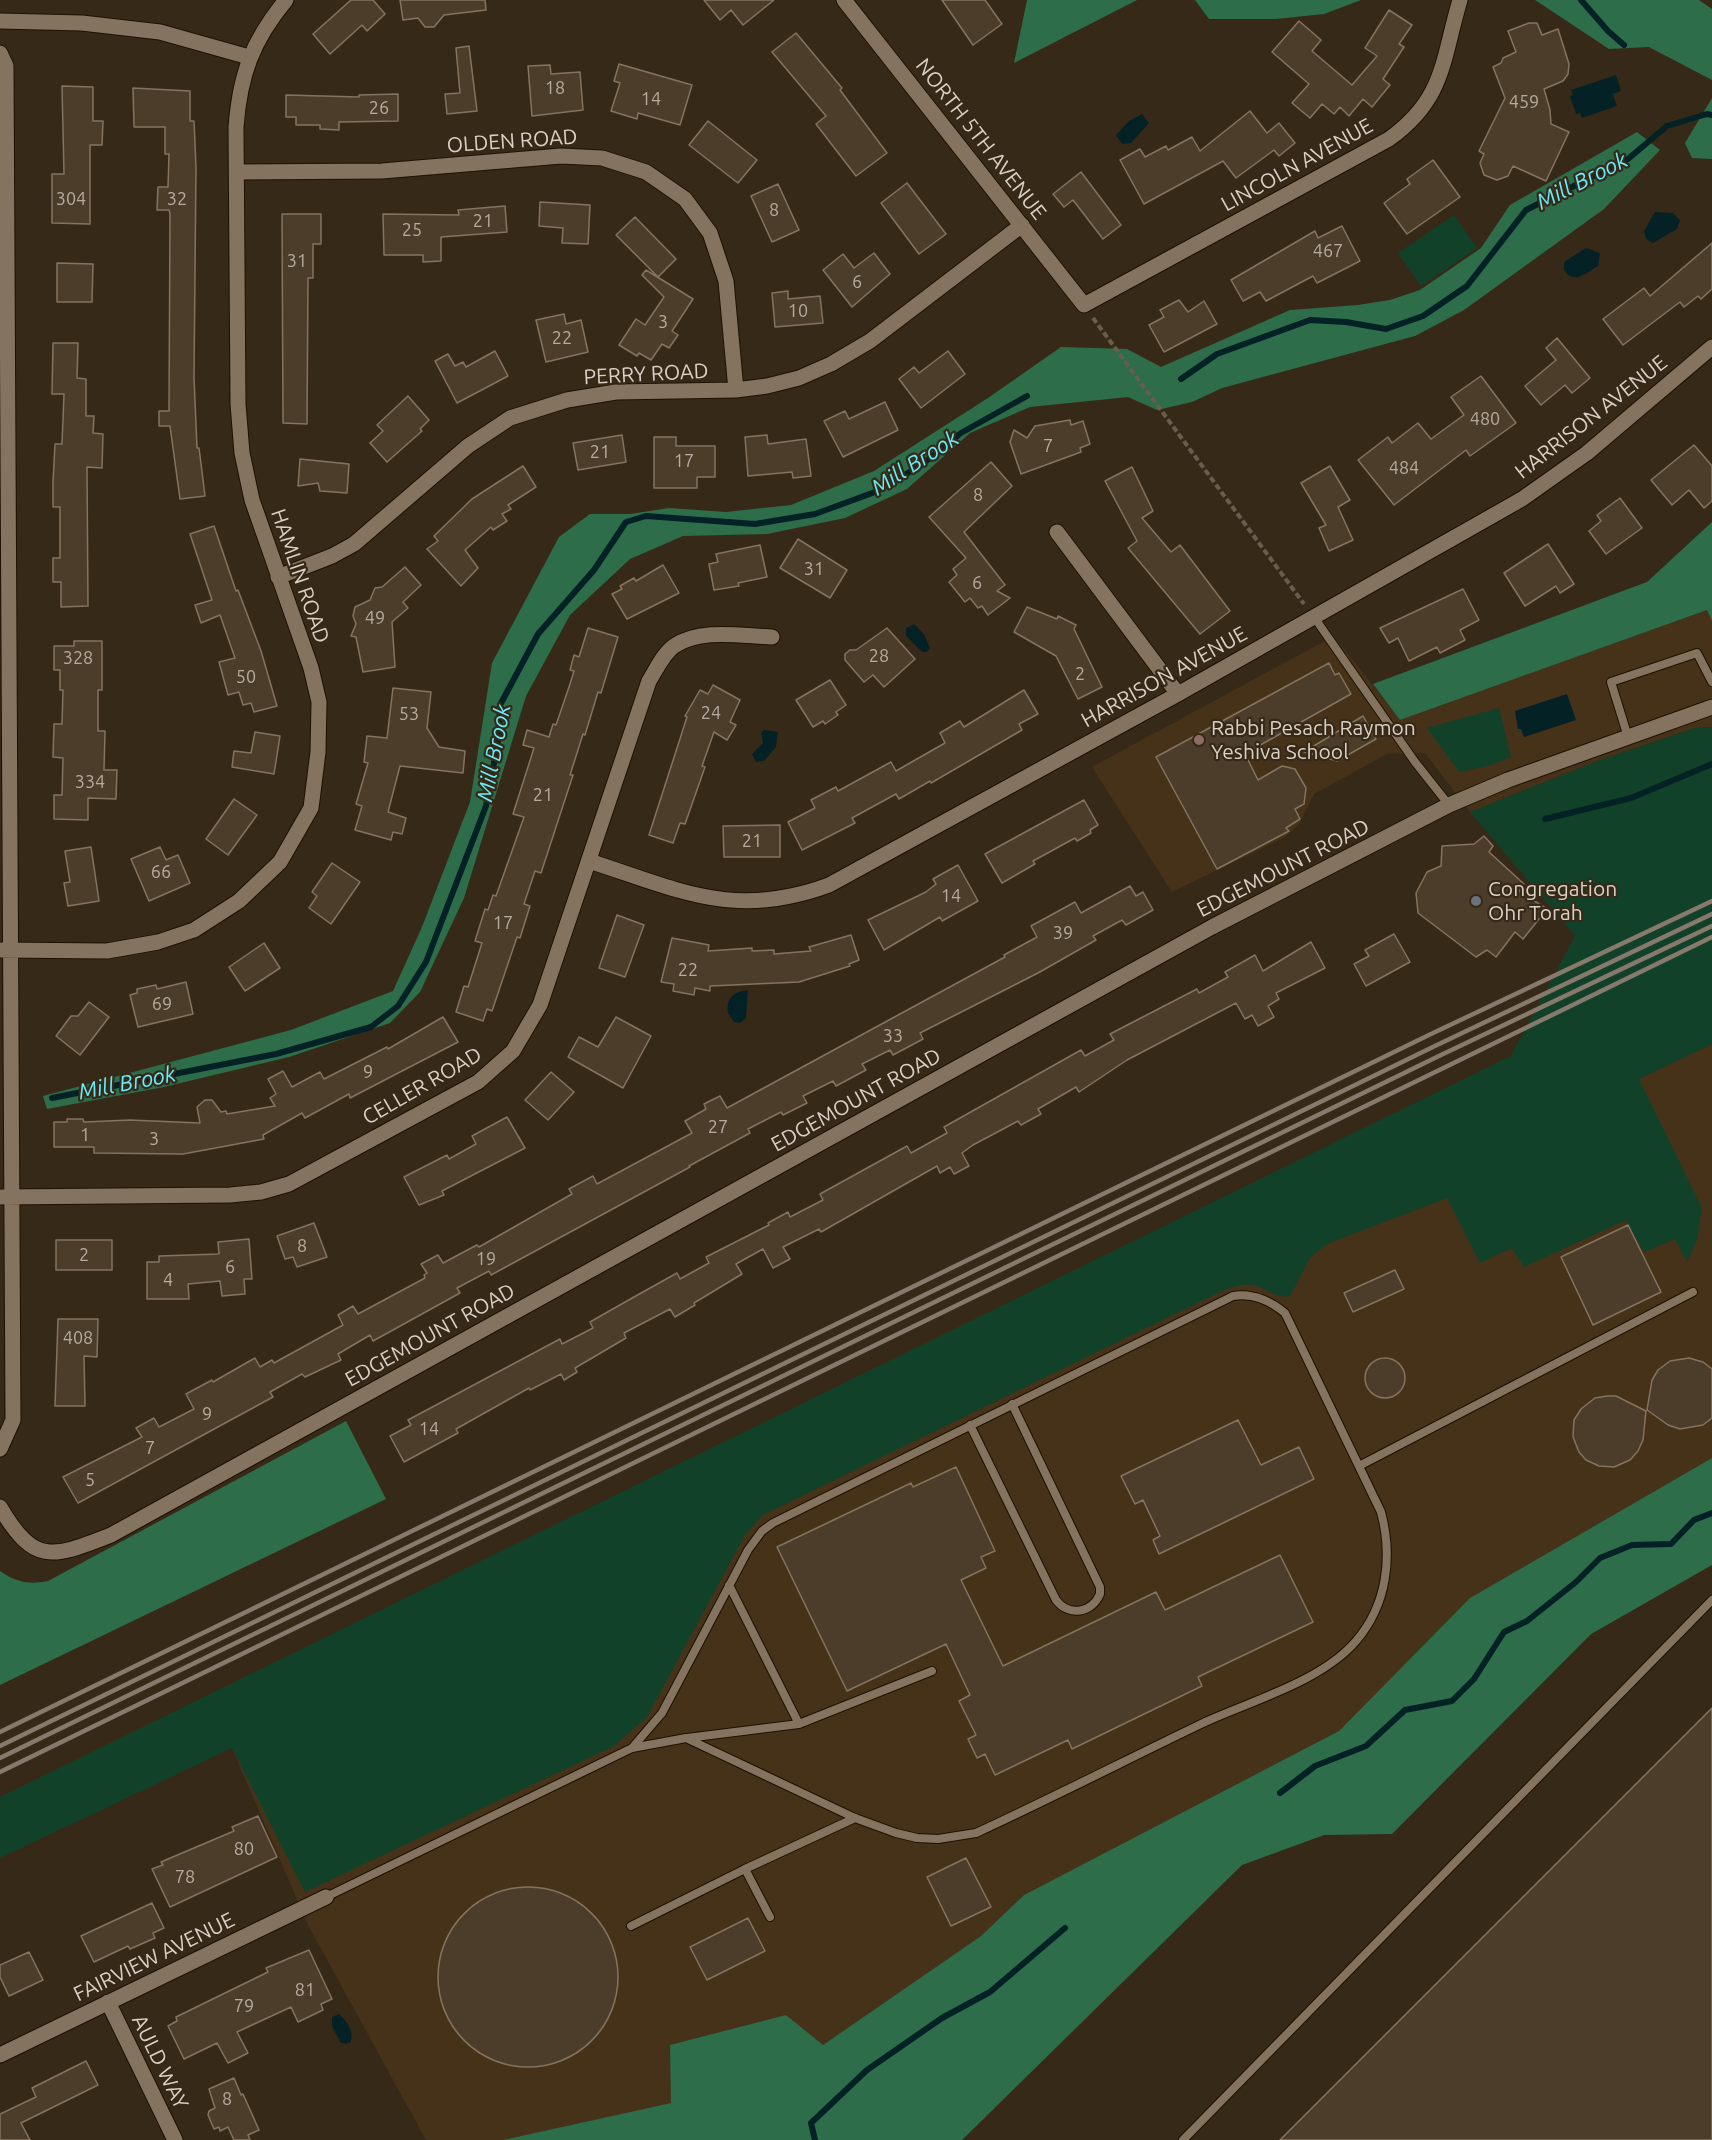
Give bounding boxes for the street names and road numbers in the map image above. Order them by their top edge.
street label: NORTH 5TH AVENUE [910,54,1052,224]
street label: LINCOLN AVENUE [1217,113,1377,217]
street label: OLDEN ROAD [446,124,578,158]
street label: HARRISON AVENUE [1510,350,1672,484]
street label: PERRY ROAD [583,358,709,390]
street label: HAMLIN ROAD [265,506,335,646]
street label: HARRISON AVENUE [1077,621,1251,733]
street label: EDGEMOUNT ROAD [1192,814,1374,922]
street label: CELLER ROAD [358,1042,486,1130]
street label: EDGEMOUNT ROAD [767,1043,945,1157]
street label: EDGEMOUNT ROAD [341,1278,519,1392]
street label: FAIRVIEW AVENUE [69,1907,239,2007]
street label: AULD WAY [126,2011,194,2113]

